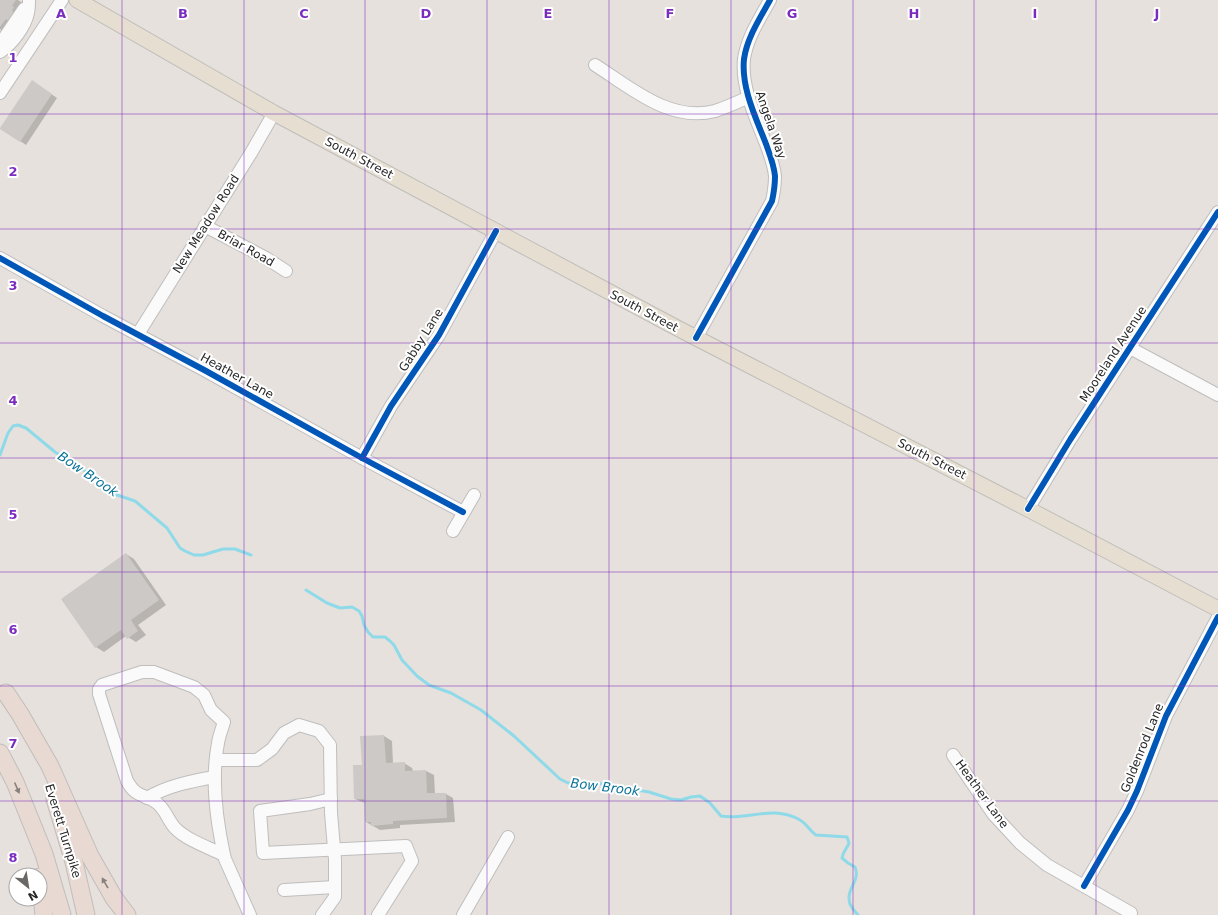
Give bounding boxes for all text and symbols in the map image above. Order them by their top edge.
text: A [56,6,66,21]
text: B [178,6,188,21]
text: C [299,6,309,21]
text: D [421,6,432,21]
text: E [544,6,552,21]
text: F [666,6,674,21]
text: G [787,6,797,21]
text: H [909,6,919,21]
text: I [1033,6,1037,21]
text: J [1154,6,1159,21]
text: 1 [8,50,18,65]
street label: Angela Way [753,89,789,161]
street label: South Street [323,134,396,182]
text: 2 [8,164,18,179]
street label: New Meadow Road [170,172,242,276]
street label: Briar Road [215,227,277,269]
text: 3 [8,278,18,293]
street label: South Street [608,287,681,335]
street label: Mooreland Avenue [1077,303,1149,405]
street label: Gabby Lane [396,306,446,374]
street label: Heather Lane [198,350,276,402]
text: 4 [8,393,18,408]
street label: South Street [895,436,969,482]
water label: Bow Brook [55,448,121,500]
text: 5 [8,507,18,522]
text: 6 [8,622,18,637]
street label: Goldenrod Lane [1118,701,1166,795]
text: 7 [8,736,18,751]
street label: Heather Lane [952,757,1012,831]
water label: Bow Brook [570,775,641,799]
one-way arrow [15,782,21,794]
street label: Everett Turnpike [42,782,84,880]
text: 8 [8,850,18,865]
north arrow [8,867,48,907]
one-way arrow [102,877,109,888]
text: N [26,887,40,903]

